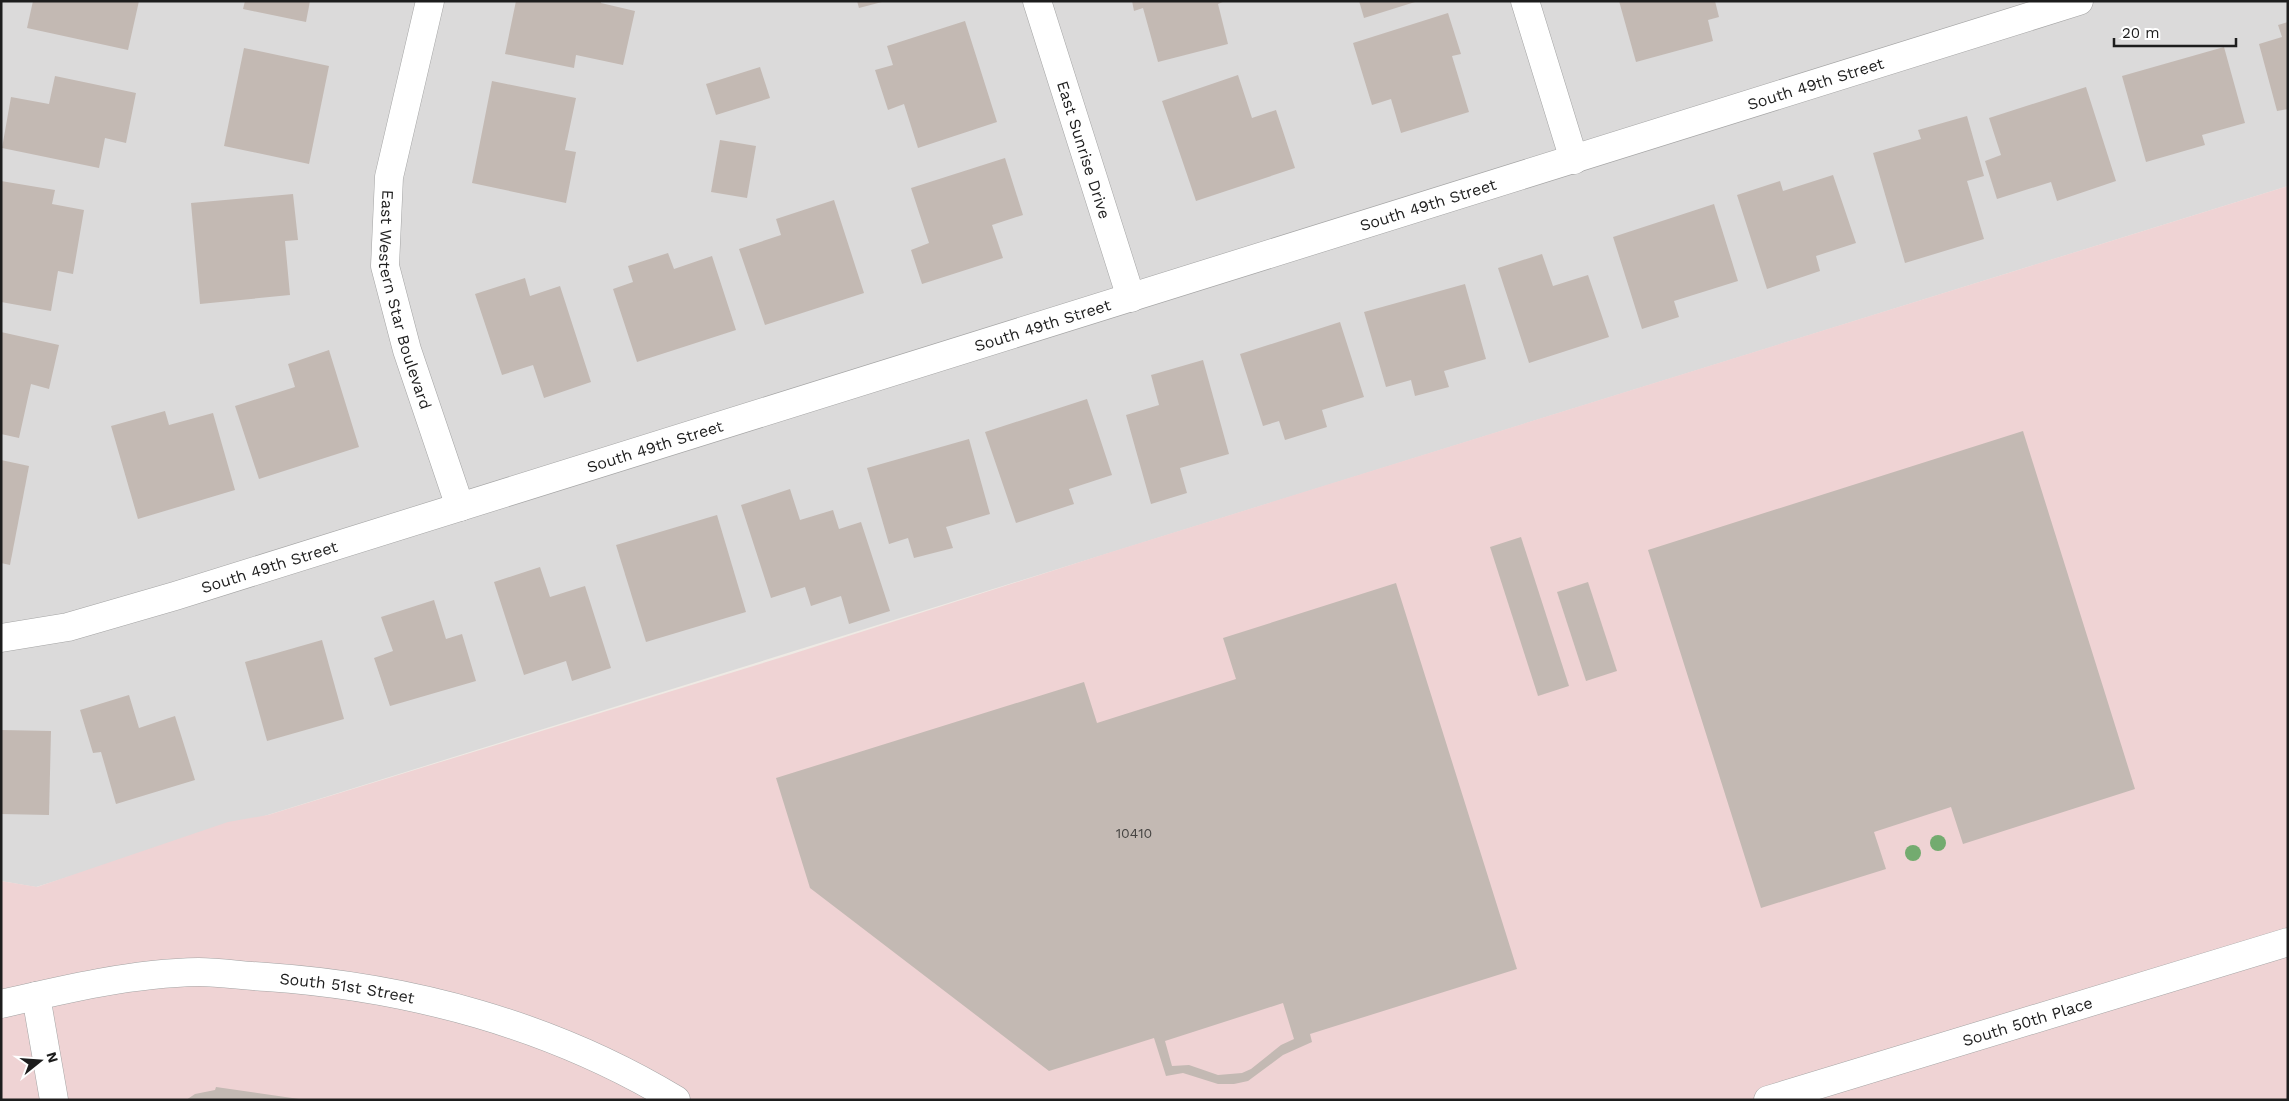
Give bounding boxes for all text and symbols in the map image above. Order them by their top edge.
scale bar [2114,15,2236,47]
text: 20 m [2122,24,2160,42]
street label: South 49th Street [1745,54,1886,114]
street label: East Sunrise Drive [1053,79,1114,221]
street label: South 49th Street [1358,175,1499,235]
street label: East Western Star Boulevard [375,189,435,412]
street label: South 49th Street [972,295,1113,356]
street label: South 49th Street [584,416,726,477]
street label: South 49th Street [199,537,340,597]
house number: 10410 [1116,825,1152,841]
street label: South 51st Street [279,969,417,1008]
street label: South 50th Place [1960,993,2095,1050]
north arrow [15,1036,65,1086]
text: N [43,1050,62,1064]

